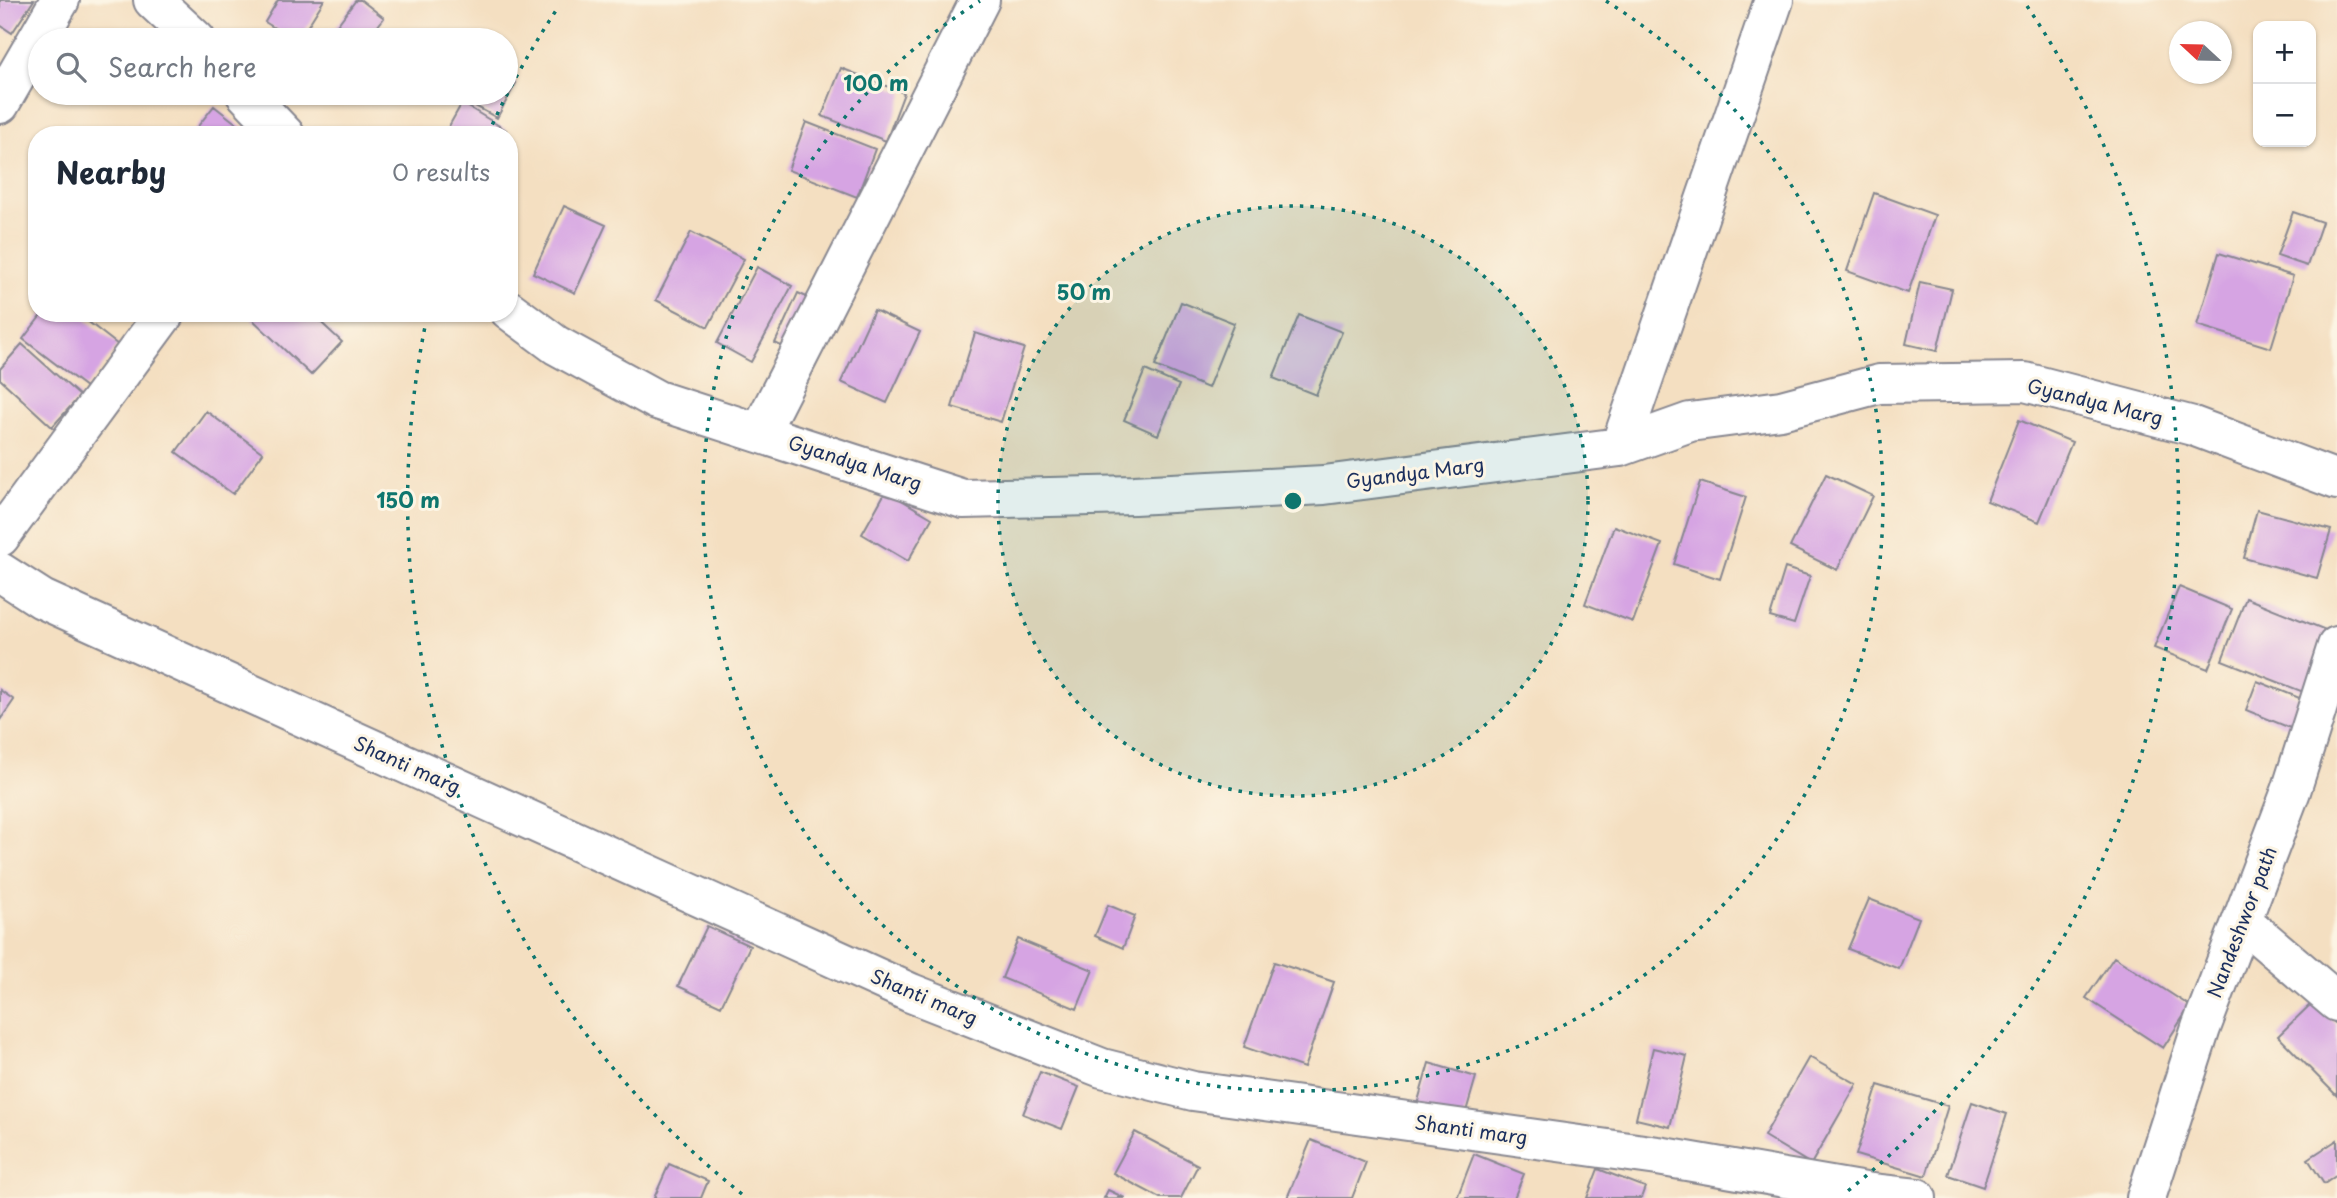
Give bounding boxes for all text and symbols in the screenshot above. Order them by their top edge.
north arrow [2169,21,2232,84]
map controls [2253,21,2316,147]
button: + [2253,21,2316,84]
search box [28,28,518,105]
text: Search here [108,47,257,86]
icon: search [52,48,90,86]
text: 100 m [843,66,909,98]
button: − [2253,84,2316,147]
text: Nearby [56,149,166,194]
text: 0 results [392,154,490,189]
text: 50 m [1057,275,1111,307]
street label: Gyandya Marg [2024,371,2166,431]
street label: Gyandya Marg [785,427,926,497]
street label: Gyandya Marg [1344,450,1486,494]
text: 150 m [376,483,440,515]
centre of rings [1281,489,1305,513]
street label: Shanti marg [350,728,465,800]
street label: Nandeshwor path [2199,842,2283,1001]
street label: Shanti marg [866,961,982,1031]
street label: Shanti marg [1413,1107,1529,1151]

